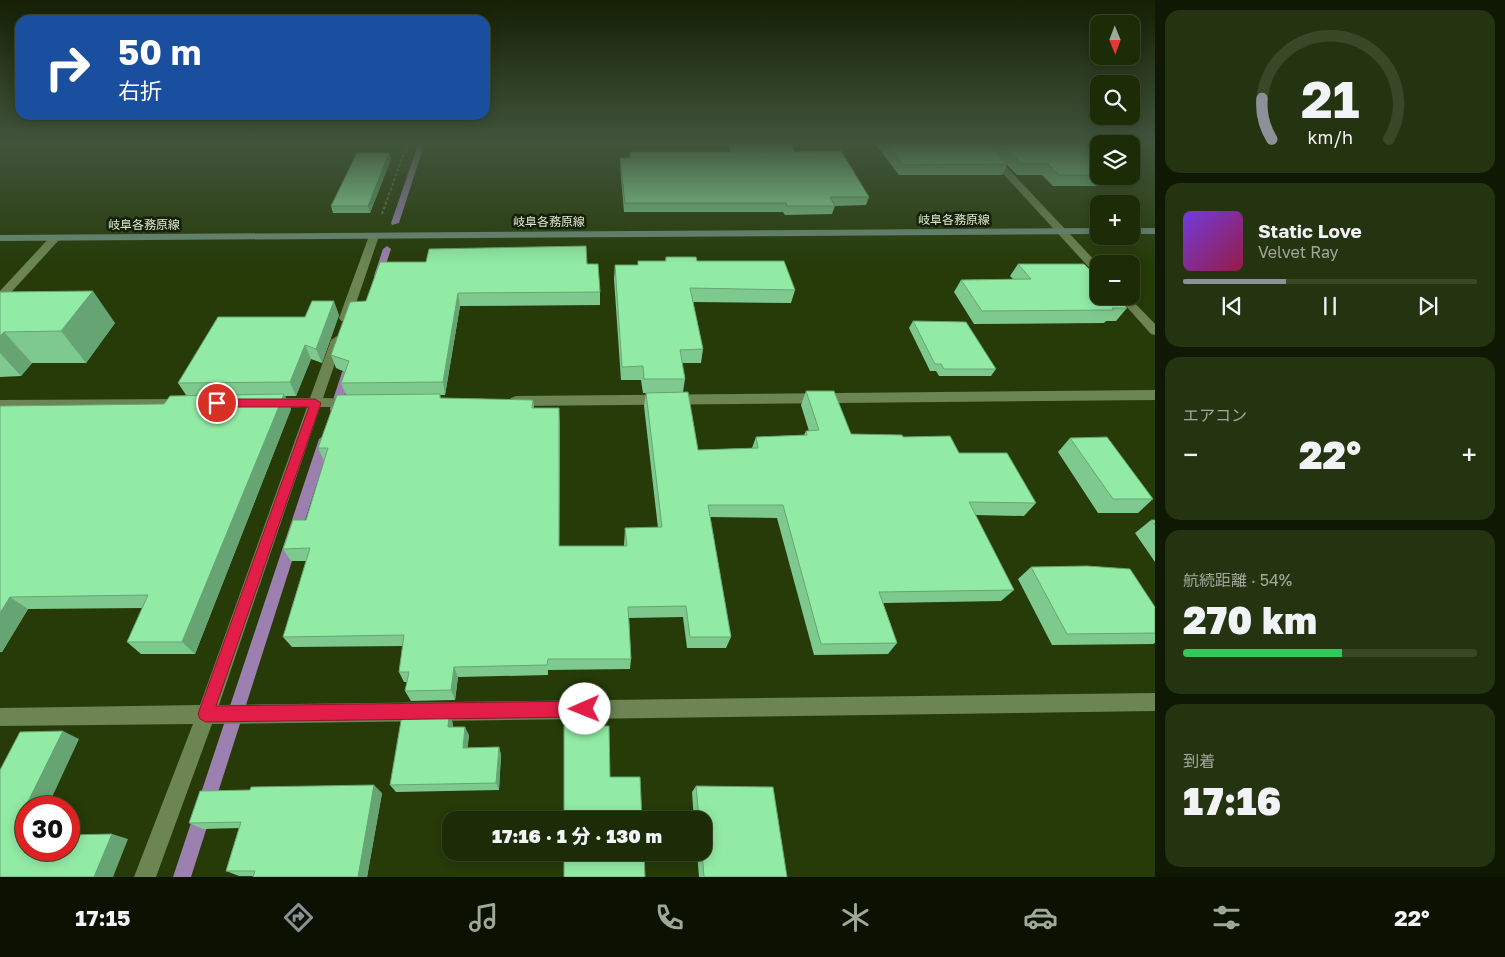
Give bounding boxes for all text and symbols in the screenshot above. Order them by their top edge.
north arrow [1090,15,1140,65]
map controls [1090,15,1140,305]
text: 50 m [118,31,201,73]
icon: right [35,35,100,100]
text: 21 [1301,67,1359,129]
button: search [1090,75,1140,125]
text: 右折 [118,77,162,104]
text: km/h [1307,126,1353,148]
button: layers [1090,135,1140,185]
button: + [1090,195,1140,245]
street label: 岐阜各務原線 [918,212,990,227]
street label: 岐阜各務原線 [513,214,585,229]
street label: 岐阜各務原線 [108,217,180,232]
text: Static Love [1258,219,1362,242]
text: Velvet Ray [1258,242,1339,262]
button: − [1090,255,1140,305]
icon: previous [1218,292,1246,320]
icon: pause [1316,292,1344,320]
icon: next [1414,292,1442,320]
pin [196,382,238,424]
icon: arrive [203,389,231,417]
text: エアコン [1183,405,1247,425]
text: 22° [1299,432,1361,477]
text: − [1183,438,1198,471]
text: + [1462,438,1477,471]
text: 航続距離 · 54% [1183,570,1292,590]
text: 270 km [1183,597,1317,642]
position arrow [558,682,610,734]
text: 到着 [1183,751,1215,771]
text: 17:16 [1183,778,1281,823]
speed limit sign: 30 [15,796,80,861]
text: 17:16 · 1 分 · 130 m [492,824,662,847]
icon: directions [281,900,316,935]
icon: music [466,900,501,935]
icon: phone [652,900,687,935]
icon: climate [838,900,873,935]
icon: car [1023,900,1058,935]
icon: filters [1209,900,1244,935]
text: 17:15 [75,904,130,931]
text: 22° [1394,904,1430,931]

